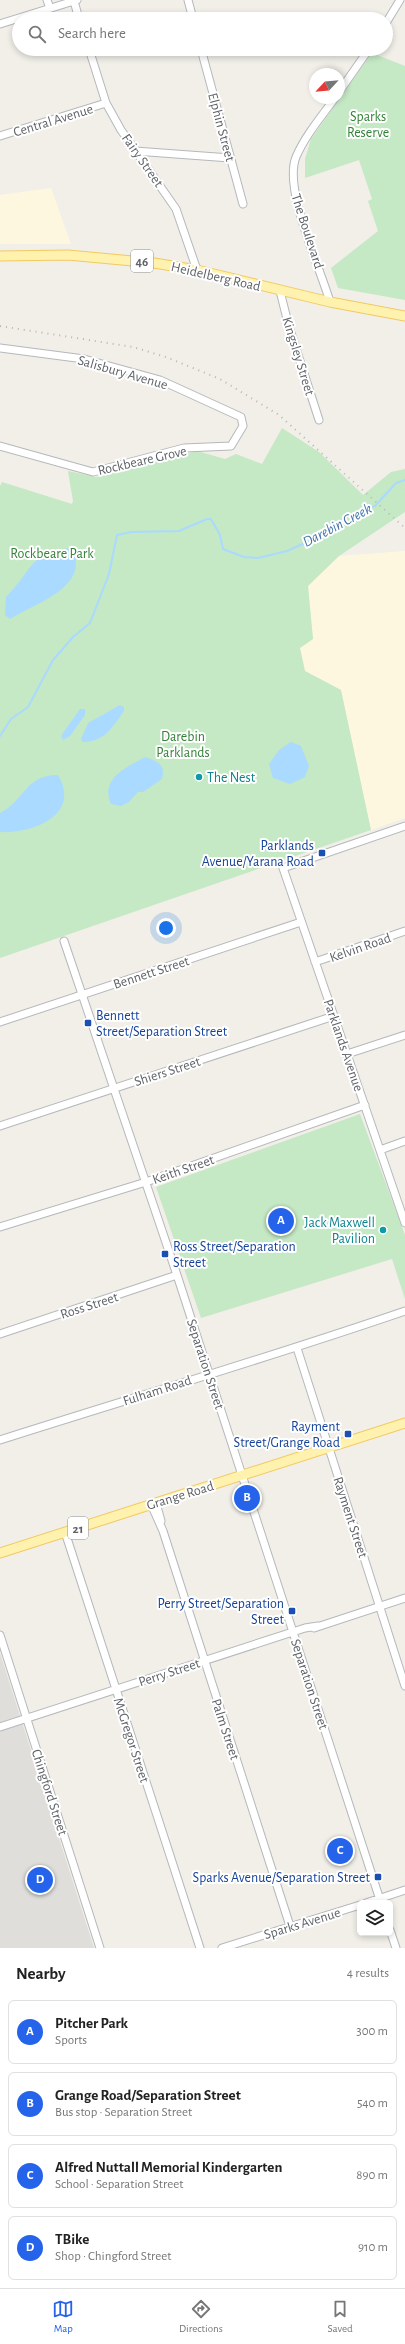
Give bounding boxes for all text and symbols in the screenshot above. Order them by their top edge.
search box [12,12,393,56]
icon: search [26,23,48,45]
text: Search here [58,26,126,41]
north arrow [309,68,345,104]
street label: Elphin Street [205,91,237,164]
street label: Central Avenue [12,102,95,140]
park label: Sparks Reserve [347,110,389,140]
street label: Fairy Street [119,131,166,190]
street label: The Boulevard [288,192,326,270]
road number: 46 [131,250,153,272]
street label: Heidelberg Road [170,260,262,294]
street label: Kingsley Street [279,315,317,398]
street label: Salisbury Avenue [76,353,169,392]
street label: Rockbeare Grove [96,444,188,478]
water label: Darebin Creek [300,501,374,550]
park label: Rockbeare Park [10,547,94,561]
park label: Darebin Parklands [156,730,210,760]
place label: The Nest [207,771,256,785]
marker: The Nest [194,772,204,782]
place label: Parklands Avenue/Yarana Road [202,839,314,869]
marker: Parklands Avenue/Yarana Road [317,848,327,858]
your location [156,918,176,938]
street label: Kelvin Road [328,931,393,965]
street label: Bennett Street [112,954,191,992]
street label: Parklands Avenue [321,997,365,1093]
place label: Bennett Street/Separation Street [96,1009,228,1039]
marker: Bennett Street/Separation Street [83,1018,93,1028]
street label: Shiers Street [133,1055,203,1089]
street label: Keith Street [151,1153,216,1187]
pin: A [268,1206,294,1236]
place label: Jack Maxwell Pavilion [304,1216,375,1246]
marker: Jack Maxwell Pavilion [378,1225,388,1235]
place label: Ross Street/Separation Street [173,1240,296,1270]
marker: Ross Street/Separation Street [160,1249,170,1259]
street label: Ross Street [59,1290,120,1322]
street label: Separation Street [184,1317,226,1412]
street label: Fulham Road [121,1373,193,1409]
place label: Rayment Street/Grange Road [234,1420,341,1450]
marker: Rayment Street/Grange Road [343,1429,353,1439]
street label: Rayment Street [330,1475,370,1560]
street label: Grange Road [145,1479,216,1513]
pin: B [234,1483,260,1513]
road number: 21 [68,1517,88,1539]
place label: Perry Street/Separation Street [157,1597,285,1627]
marker: Perry Street/Separation Street [287,1606,297,1616]
street label: Separation Street [288,1637,330,1732]
street label: Perry Street [137,1656,202,1689]
street label: McGregor Street [111,1696,152,1785]
street label: Palm Street [209,1697,242,1762]
street label: Chingford Street [29,1747,70,1838]
pin: C [327,1836,353,1866]
pin: D [27,1865,53,1895]
place label: Sparks Avenue/Separation Street [193,1871,371,1885]
marker: Sparks Avenue/Separation Street [373,1872,383,1882]
map controls [357,1900,393,1936]
button: layers [357,1900,393,1936]
street label: Sparks Avenue [262,1906,342,1942]
text: Nearby [16,1965,66,1982]
text: 4 results [347,1967,389,1980]
text: Pitcher Park [55,2016,128,2031]
text: A [26,2025,34,2038]
text: 300 m [356,2025,388,2038]
text: Sports [55,2034,87,2047]
text: Grange Road/Separation Street [55,2088,241,2103]
text: B [26,2097,34,2110]
text: 540 m [357,2097,388,2110]
text: Bus stop · Separation Street [55,2106,192,2119]
text: Alfred Nuttall Memorial Kindergarten [55,2160,282,2175]
text: C [27,2169,33,2182]
text: 890 m [356,2169,388,2182]
text: School · Separation Street [55,2178,183,2191]
text: TBike [55,2232,89,2247]
text: D [26,2241,34,2254]
text: 910 m [358,2241,388,2254]
text: Shop · Chingford Street [55,2250,171,2263]
tab: Map [52,2298,74,2335]
tab: Directions [179,2298,223,2335]
tab: Saved [327,2298,353,2335]

